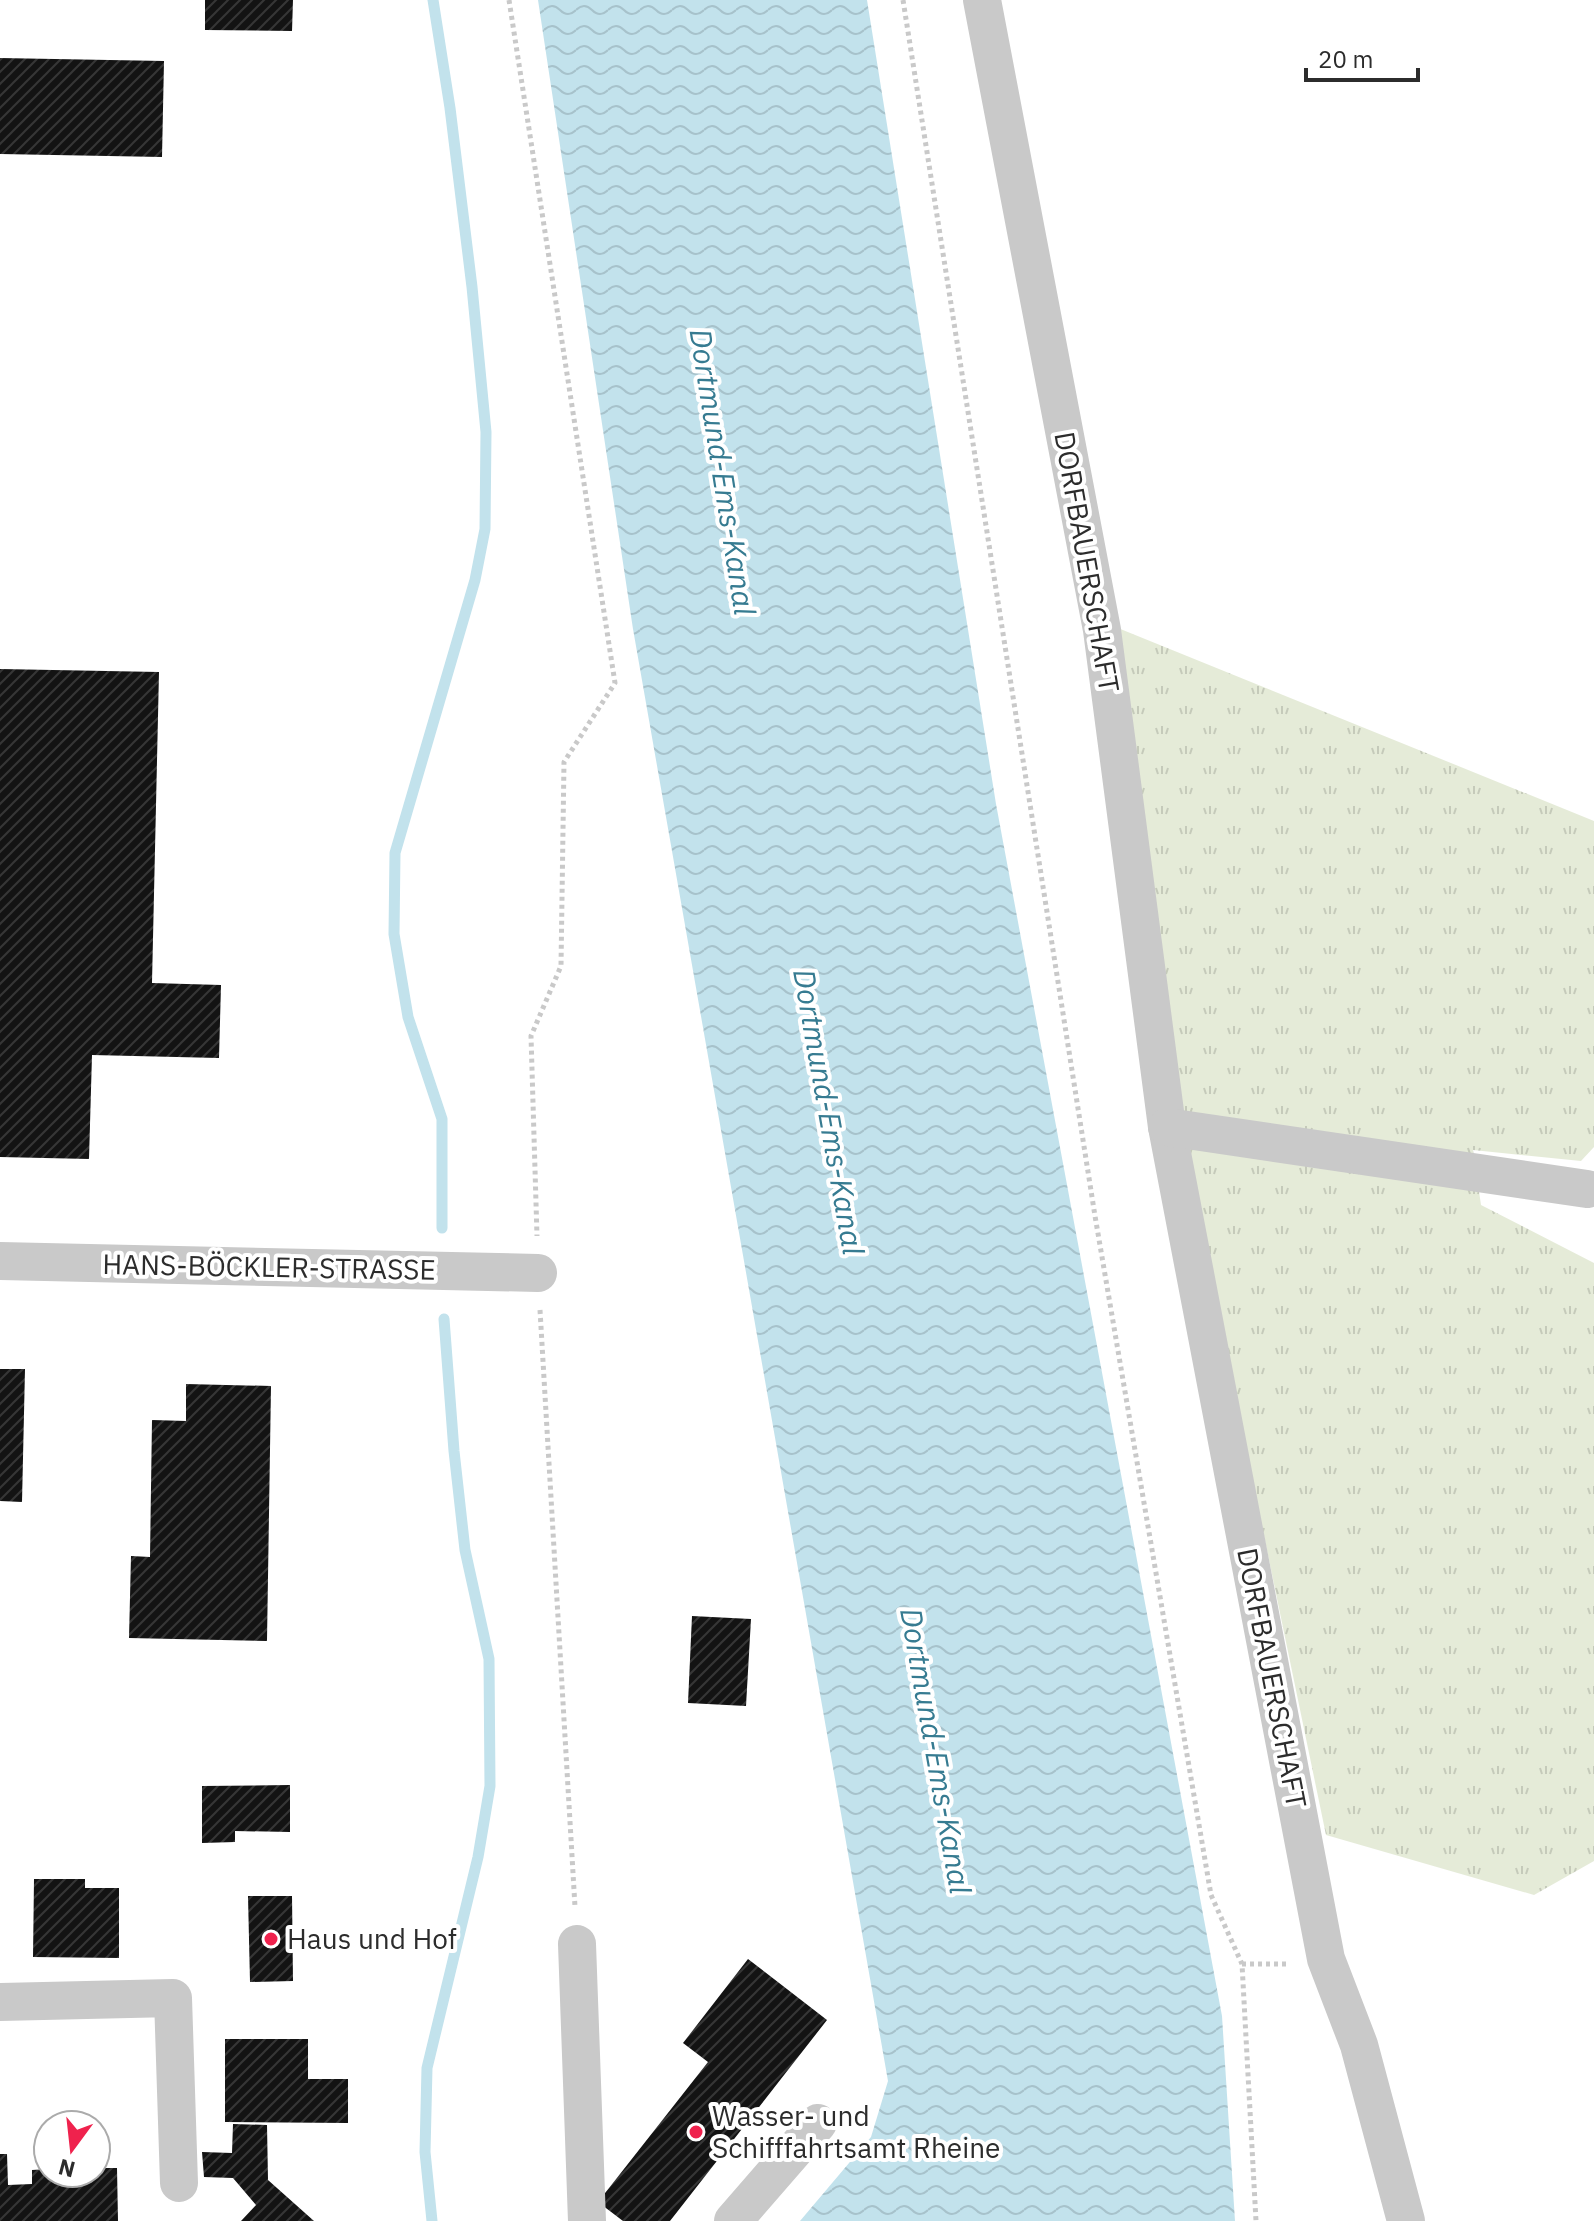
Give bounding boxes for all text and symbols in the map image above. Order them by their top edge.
scale bar [1306,32,1418,82]
text: 20 m [1318,43,1373,75]
water label: Dortmund-Ems-Kanal [682,326,765,618]
street label: DORFBAUERSCHAFT [1046,429,1129,695]
water label: Dortmund-Ems-Kanal [785,966,874,1258]
street label: HANS-BÖCKLER-STRASSE [102,1245,436,1288]
street label: DORFBAUERSCHAFT [1229,1545,1316,1811]
water label: Dortmund-Ems-Kanal [892,1605,981,1897]
place label: Haus und Hof [287,1920,457,1957]
marker: Haus und Hof [262,1930,280,1948]
place label: Wasser- und Schifffahrtsamt Rheine [712,2097,1001,2166]
north arrow [32,2109,112,2189]
marker: Wasser- und Schifffahrtsamt Rheine [687,2123,705,2141]
text: N [55,2153,78,2185]

